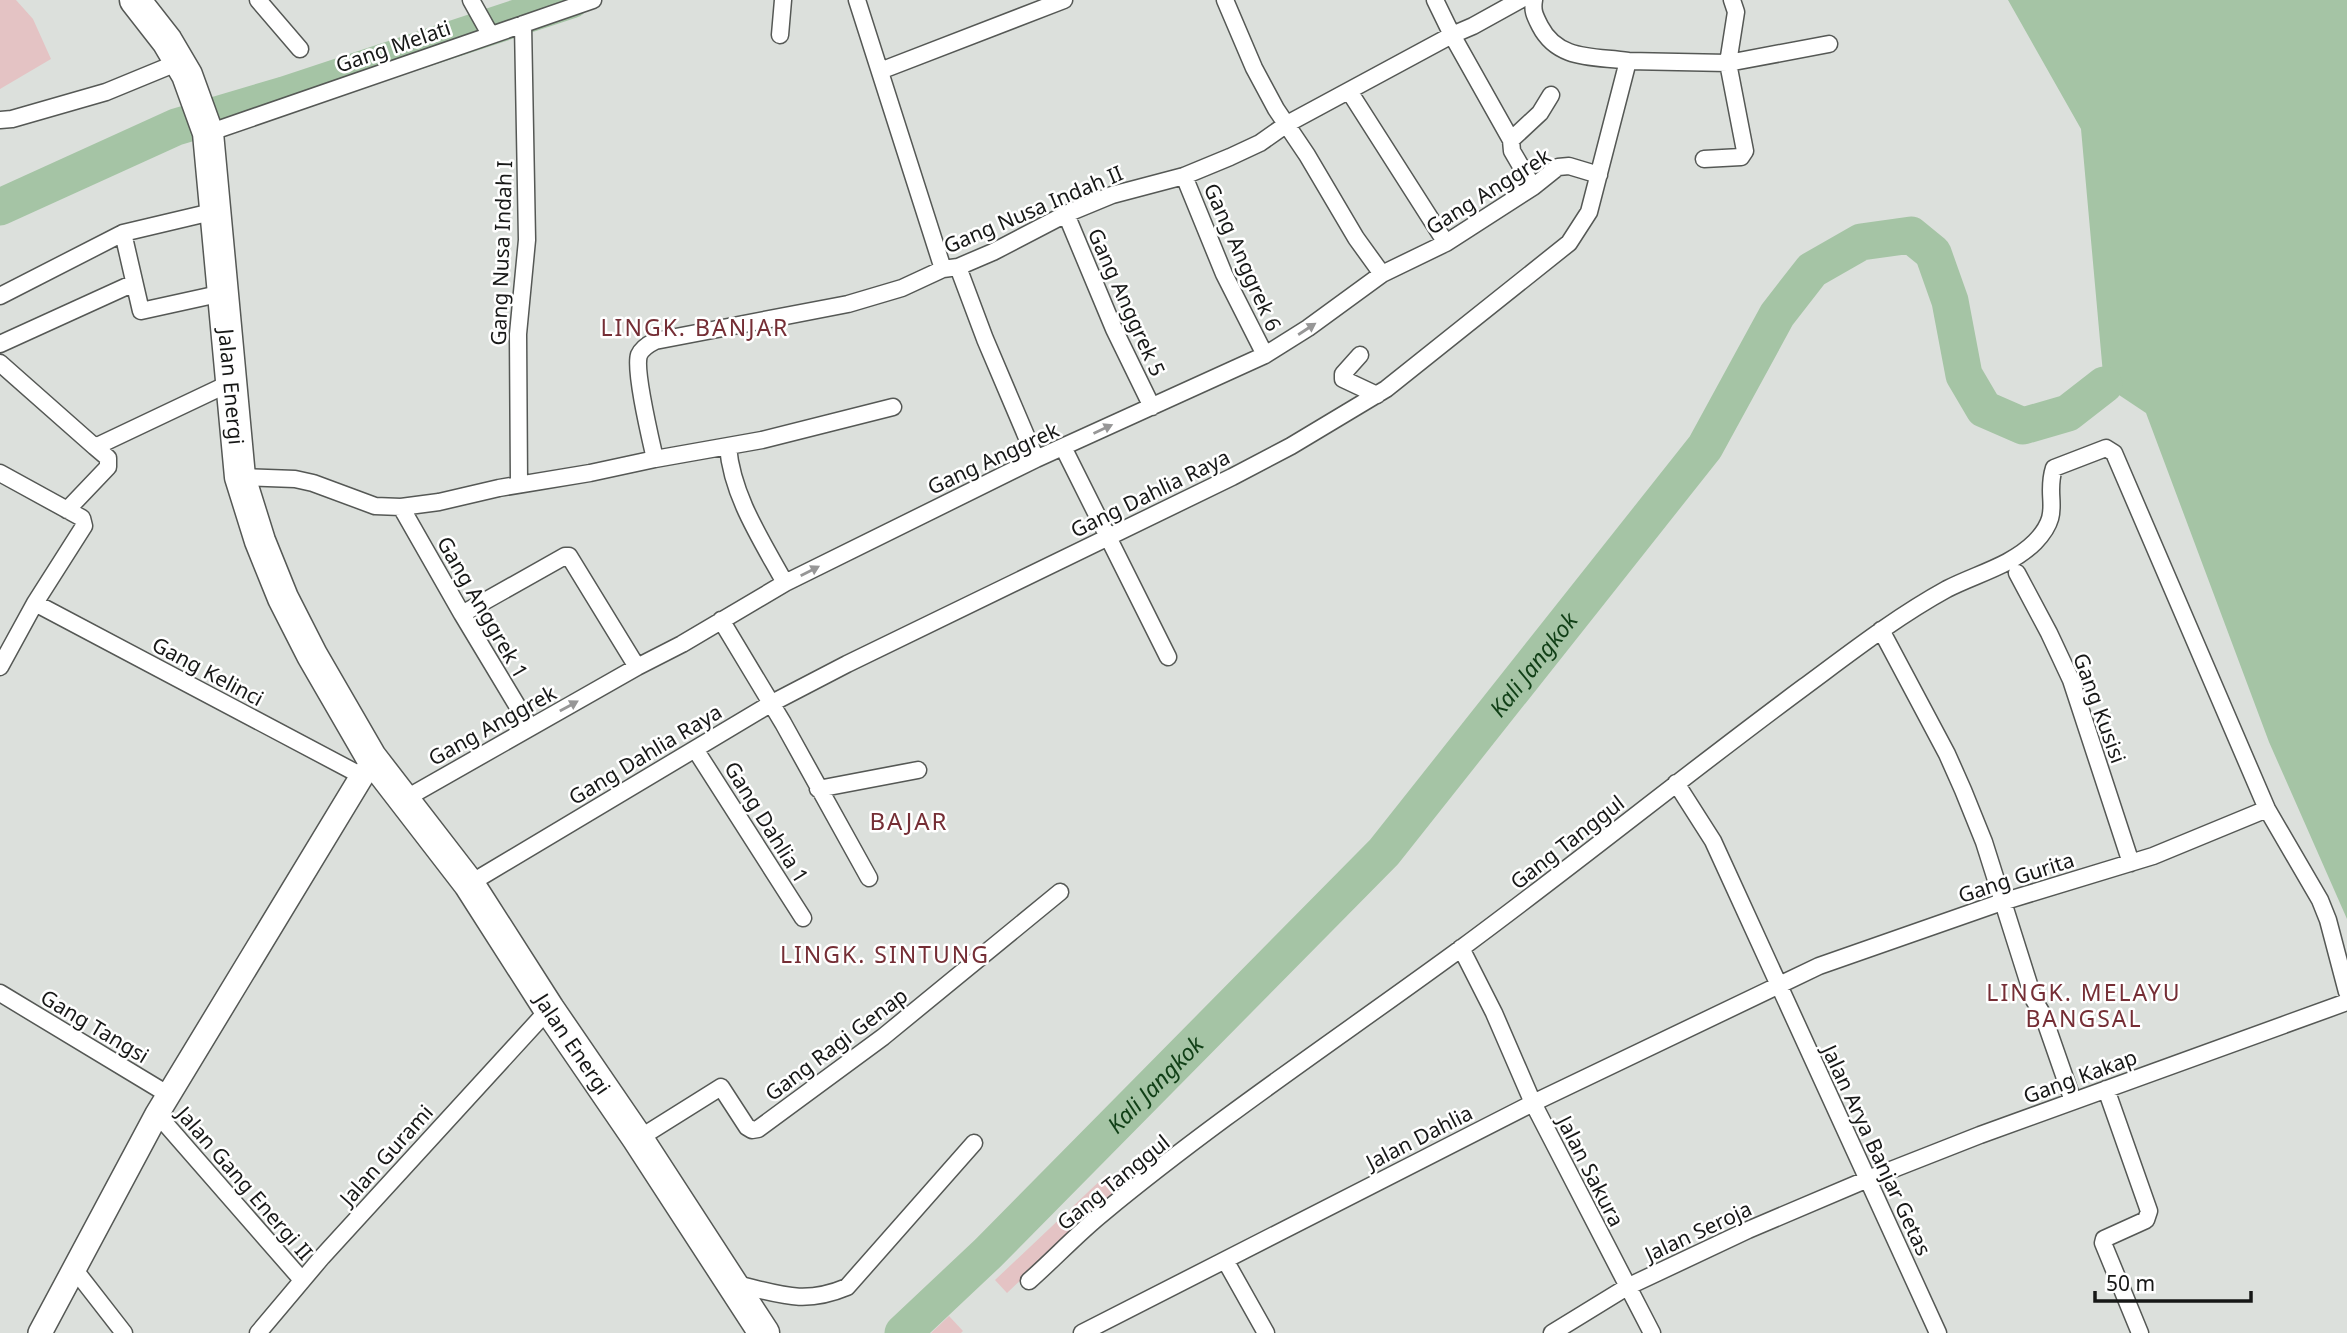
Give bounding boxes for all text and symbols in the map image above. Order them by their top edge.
street label: Gang Melati [332,13,454,79]
street label: Gang Anggrek [1420,141,1556,240]
street label: Gang Nusa Indah II [939,159,1127,259]
street label: Gang Nusa Indah I [484,160,518,346]
street label: Gang Anggrek 6 [1198,178,1288,336]
street label: Gang Anggrek 5 [1082,223,1172,381]
district label: LINGK. BANJAR [601,311,789,343]
one-way arrow [1297,323,1316,336]
street label: Jalan Energi [212,325,251,446]
street label: Gang Anggrek [923,415,1064,501]
one-way arrow [1093,423,1113,435]
street label: Gang Dahlia Raya [1066,442,1234,544]
street label: Gang Anggrek 1 [431,531,535,683]
one-way arrow [800,565,820,576]
water label: Kali Jangkok [1481,604,1585,723]
street label: Gang Kelinci [147,630,269,712]
street label: Gang Kusisi [2067,649,2133,767]
street label: Gang Anggrek [423,678,562,772]
street label: Gang Dahlia Raya [563,697,727,811]
one-way arrow [559,700,579,712]
street label: Gang Dahlia 1 [718,756,816,888]
street label: Gang Tanggul [1504,789,1630,895]
district label: BAJAR [870,804,948,837]
street label: Gang Gurita [1955,845,2077,909]
district label: LINGK. SINTUNG [780,938,990,970]
district label: LINGK. MELAYU BANGSAL [1986,976,2182,1034]
street label: Gang Ragi Genap [759,981,913,1107]
street label: Gang Tangsi [36,983,154,1069]
street label: Jalan Energi [527,986,617,1100]
water label: Kali Jangkok [1099,1027,1211,1140]
street label: Jalan Arya Banjar Getas [1815,1038,1938,1260]
street label: Gang Kakap [2019,1042,2141,1110]
street label: Jalan Dahlia [1359,1098,1477,1177]
street label: Jalan Gang Energi II [169,1099,319,1266]
street label: Jalan Gurami [332,1099,439,1213]
street label: Jalan Sakura [1550,1109,1631,1231]
street label: Gang Tanggul [1051,1128,1175,1236]
street label: Jalan Seroja [1638,1194,1756,1269]
scale bar [2095,1260,2251,1304]
text: 50 m [2106,1269,2155,1297]

